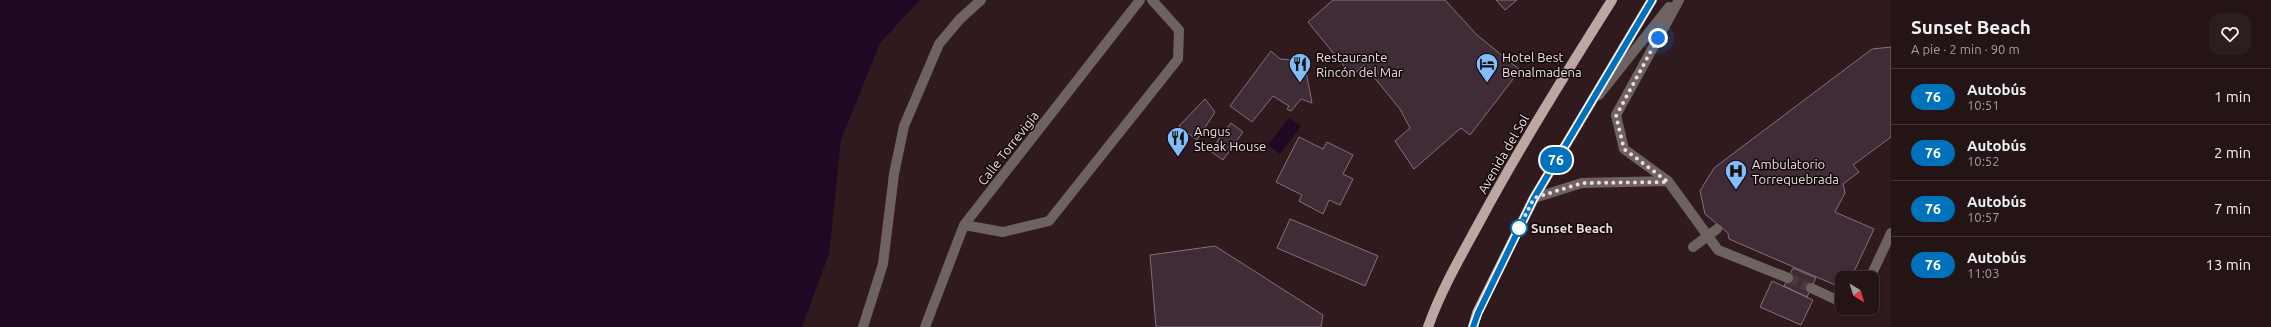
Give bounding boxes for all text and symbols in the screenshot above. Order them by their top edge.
button: heart [2209,13,2251,55]
text: Sunset Beach [1911,16,2031,38]
your location [1648,28,1668,48]
text: A pie · 2 min · 90 m [1911,42,2020,56]
place label: Restaurante Rincón del Mar [1316,50,1403,79]
place label: Hotel Best Benalmadena [1502,50,1582,79]
restaurant icon: Restaurante Rincón del Mar [1287,51,1313,84]
hotel icon: Hotel Best Benalmadena [1474,51,1500,84]
text: Autobús [1967,81,2026,98]
text: 1 min [2214,88,2251,105]
text: 76 [1925,89,1941,105]
text: 10:51 [1967,98,2000,112]
street label: Calle Torrevigía [975,108,1041,188]
street label: Avenida del Sol [1475,112,1532,196]
place label: Angus Steak House [1194,124,1266,153]
restaurant icon: Angus Steak House [1165,125,1191,158]
text: Autobús [1967,137,2026,154]
text: 2 min [2214,144,2251,161]
text: 76 [1925,145,1941,161]
line badge: 76 [1538,147,1574,173]
text: 76 [1548,152,1564,168]
text: 10:52 [1967,154,2000,168]
place label: Ambulatorio Torrequebrada [1752,157,1839,186]
hospital icon: Ambulatorio Torrequebrada [1723,158,1749,191]
text: Autobús [1967,193,2026,210]
text: 7 min [2214,200,2251,217]
text: 76 [1925,201,1941,217]
text: 10:57 [1967,210,2000,224]
marker: Sunset Beach [1510,219,1528,237]
place label: Sunset Beach [1531,221,1613,235]
text: Autobús [1967,249,2026,266]
text: 13 min [2205,256,2251,273]
text: 76 [1925,257,1941,273]
text: 11:03 [1967,266,2000,280]
north arrow [1835,271,1879,315]
map controls [1835,271,1879,315]

